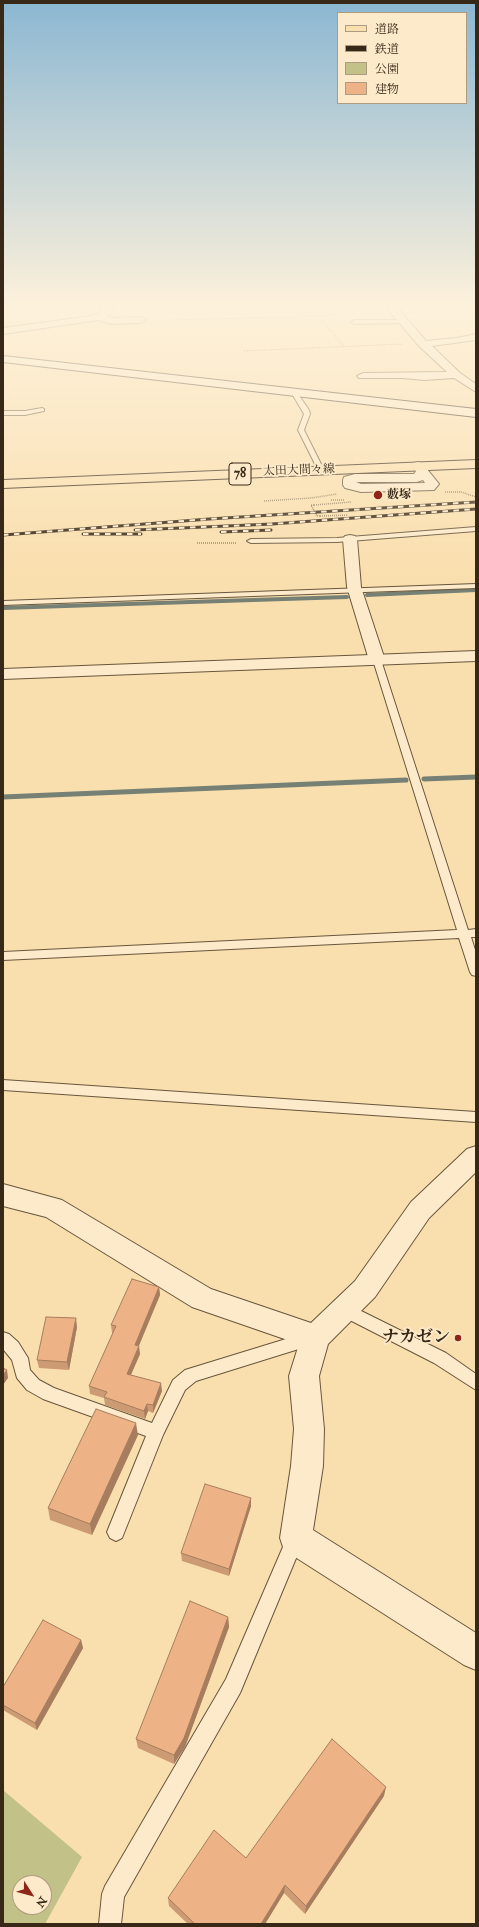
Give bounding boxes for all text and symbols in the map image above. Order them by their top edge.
legend [337,12,467,104]
text: 道路 [375,22,399,37]
text: 鉄道 [375,42,399,57]
text: 公園 [375,62,399,77]
text: 建物 [375,82,399,97]
road number: 78 [229,463,251,485]
street label: 太田大間々線 [263,463,335,479]
place label: 藪塚 [387,488,411,502]
marker: 藪塚 [372,489,384,501]
place label: ナカゼン [382,1328,450,1348]
marker: ナカゼン [453,1333,463,1343]
north arrow [12,1875,52,1915]
text: N [33,1894,49,1910]

